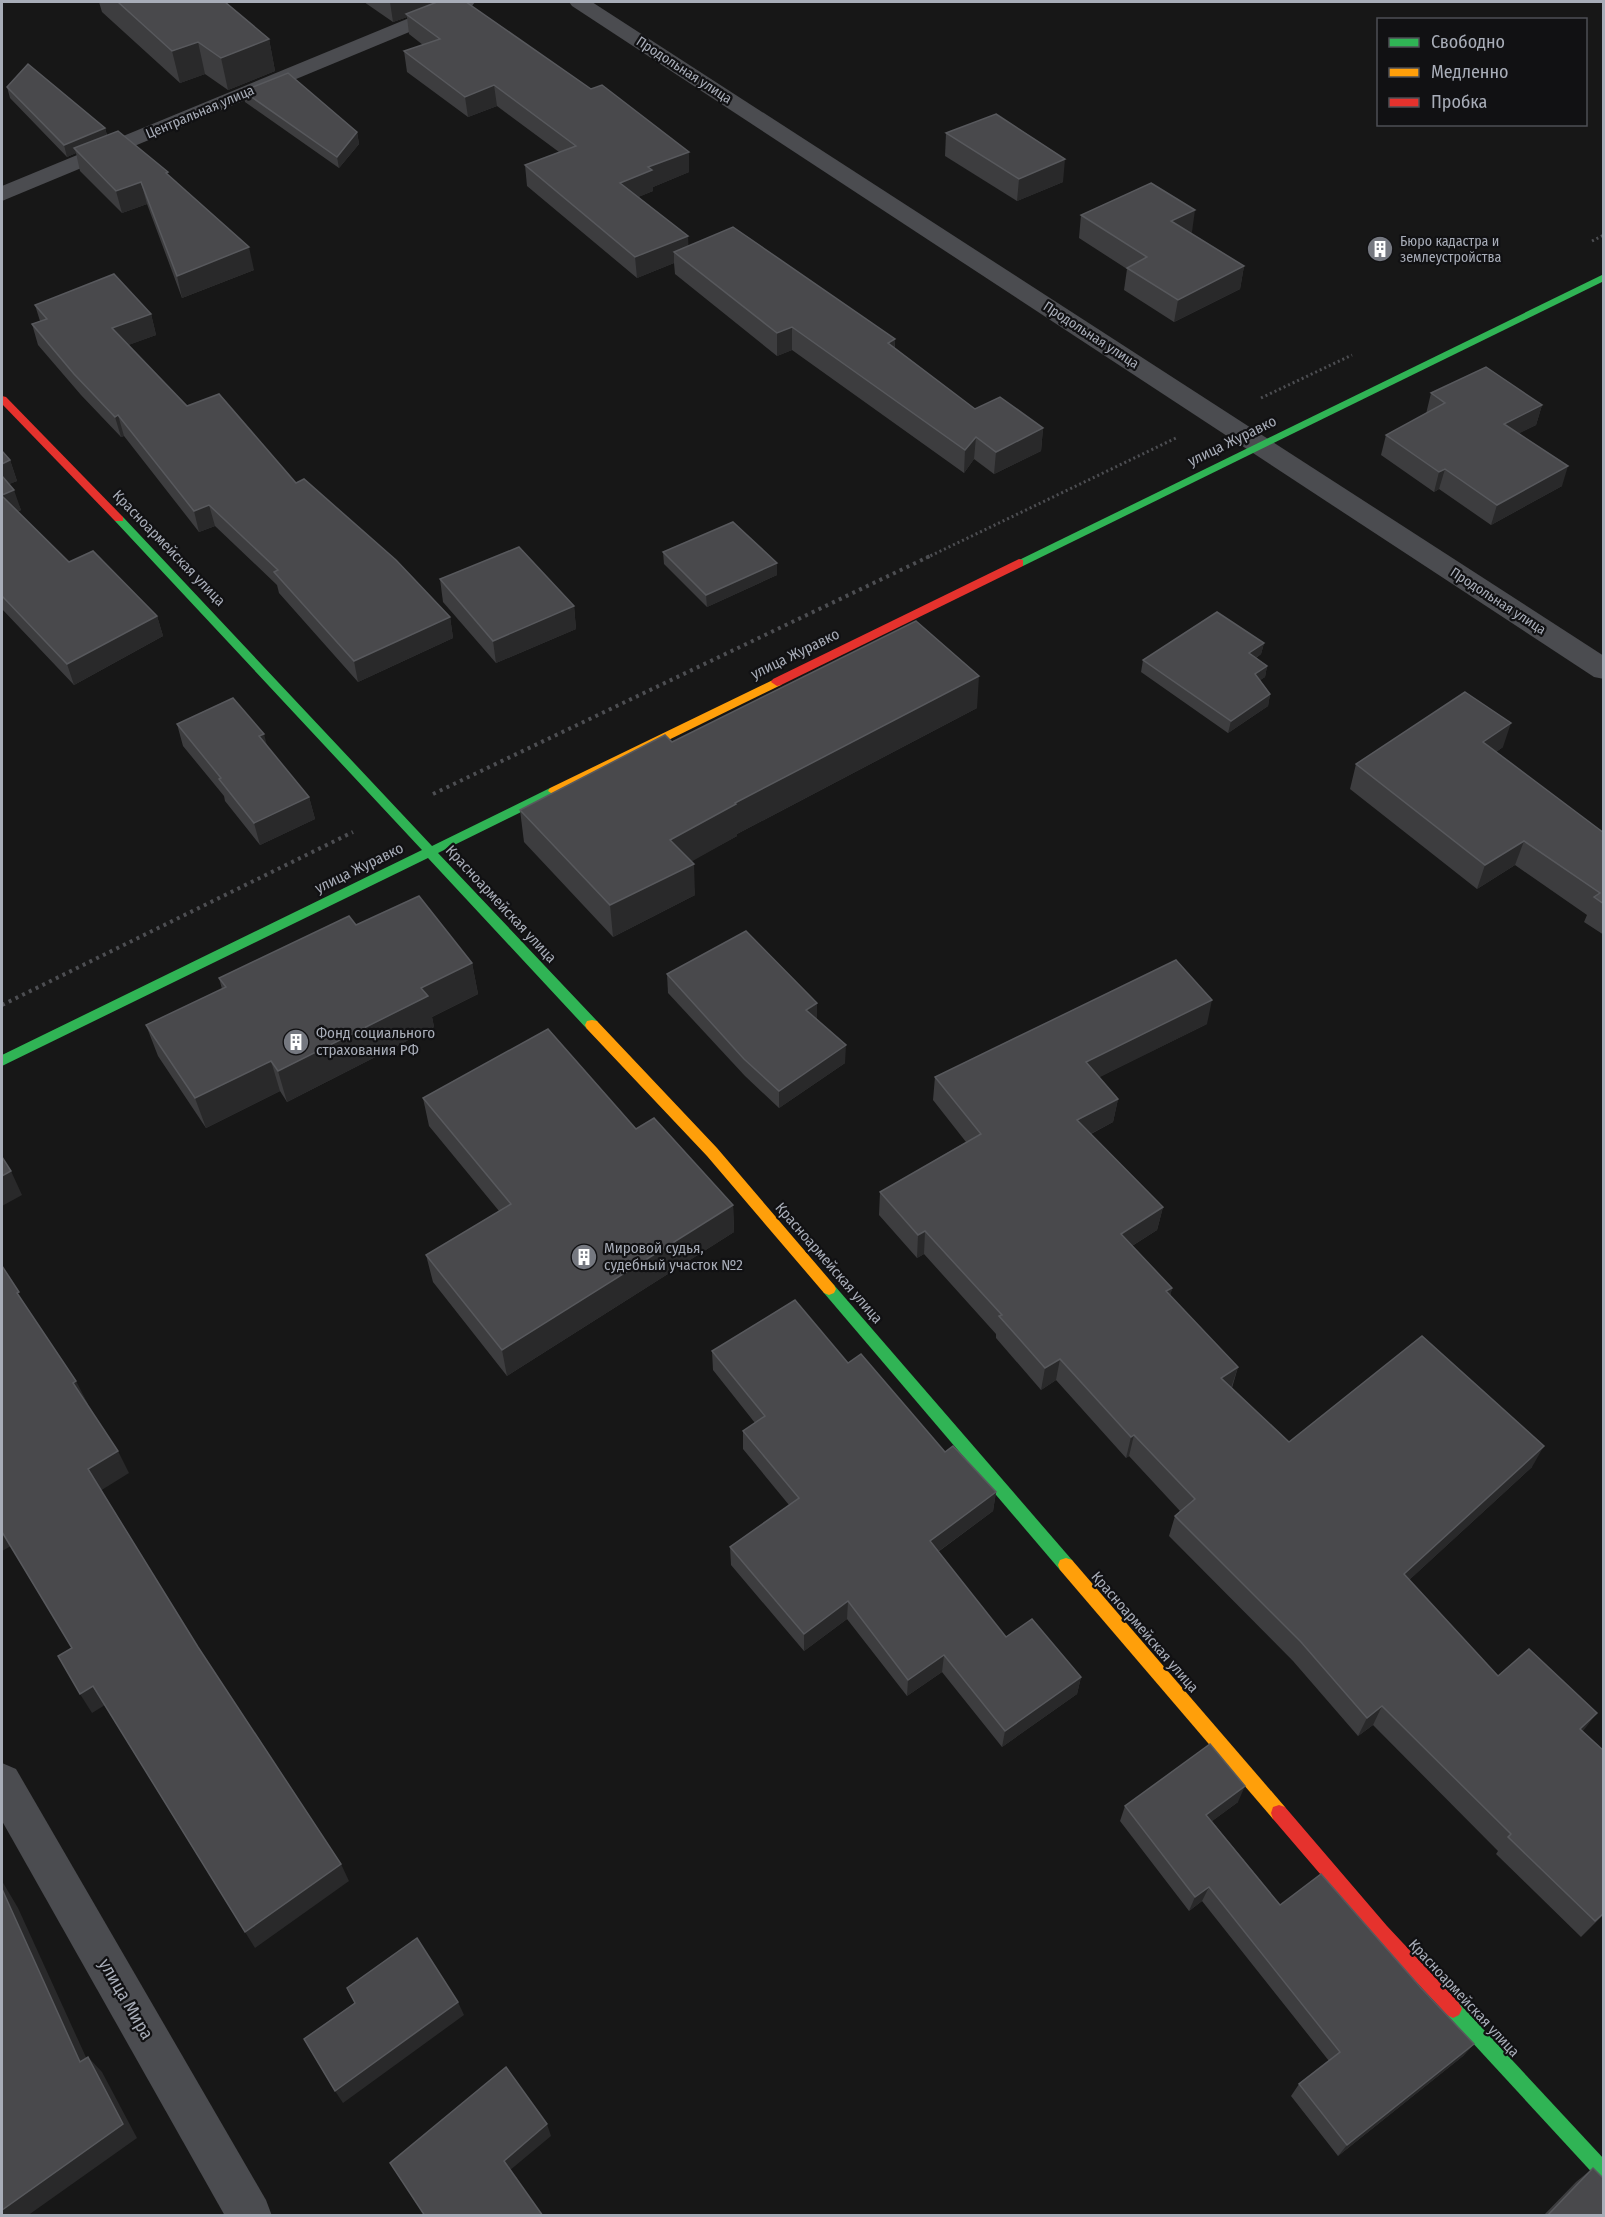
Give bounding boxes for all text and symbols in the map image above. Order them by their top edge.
legend [1377,18,1587,126]
text: Свободно [1431,31,1505,53]
street label: Продольная улица [633,33,735,107]
text: Медленно [1431,61,1509,83]
street label: Центральная улица [143,81,257,142]
text: Пробка [1431,91,1487,113]
place label: Бюро кадастра и землеустройства [1400,233,1501,266]
building icon: Бюро кадастра и землеустройства [1365,234,1395,264]
street label: Продольная улица [1040,298,1142,372]
street label: улица Журавко [1185,412,1279,470]
street label: Красноармейская улица [109,486,229,610]
street label: Продольная улица [1447,564,1549,638]
street label: улица Журавко [748,625,842,683]
street label: улица Журавко [312,839,406,897]
street label: Красноармейская улица [442,841,560,967]
place label: Фонд социального страхования РФ [316,1024,435,1059]
building icon: Фонд социального страхования РФ [281,1027,311,1057]
street label: Красноармейская улица [772,1199,886,1327]
place label: Мировой судья, судебный участок №2 [604,1239,743,1274]
building icon: Мировой судья, судебный участок №2 [569,1242,599,1272]
street label: Красноармейская улица [1088,1568,1202,1696]
street label: Красноармейская улица [1405,1935,1523,2061]
street label: улица Мира [94,1955,158,2044]

